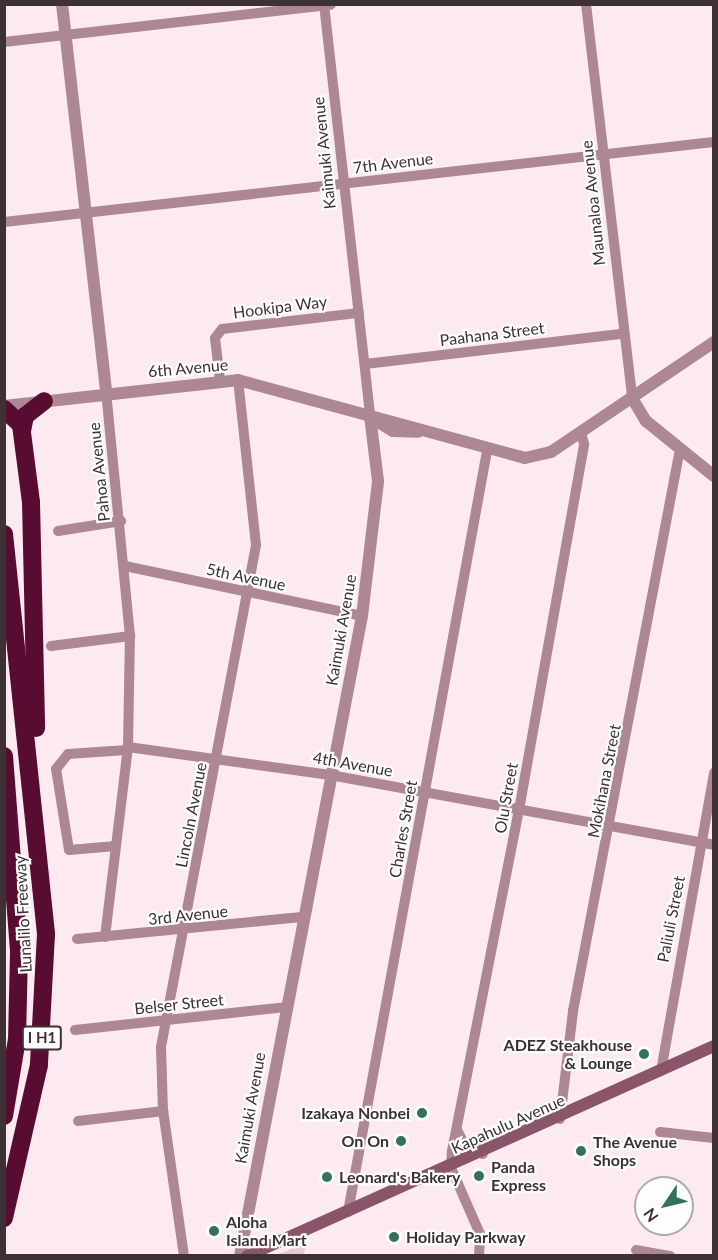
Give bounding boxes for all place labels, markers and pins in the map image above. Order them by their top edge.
place label: ADEZ Steakhouse & Lounge [504,1035,632,1073]
marker: ADEZ Steakhouse & Lounge [637,1047,651,1061]
place label: Izakaya Nonbei [301,1103,410,1123]
marker: Izakaya Nonbei [415,1106,429,1120]
place label: On On [341,1131,389,1151]
place label: The Avenue Shops [593,1132,678,1170]
marker: On On [394,1134,408,1148]
marker: The Avenue Shops [574,1144,588,1158]
place label: Panda Express [491,1157,546,1195]
place label: Leonard's Bakery [339,1167,460,1187]
marker: Panda Express [472,1169,486,1183]
marker: Leonard's Bakery [320,1170,334,1184]
place label: Aloha Island Mart [226,1212,307,1250]
marker: Aloha Island Mart [207,1224,221,1238]
place label: Holiday Parkway [406,1227,526,1247]
marker: Holiday Parkway [387,1230,401,1244]

